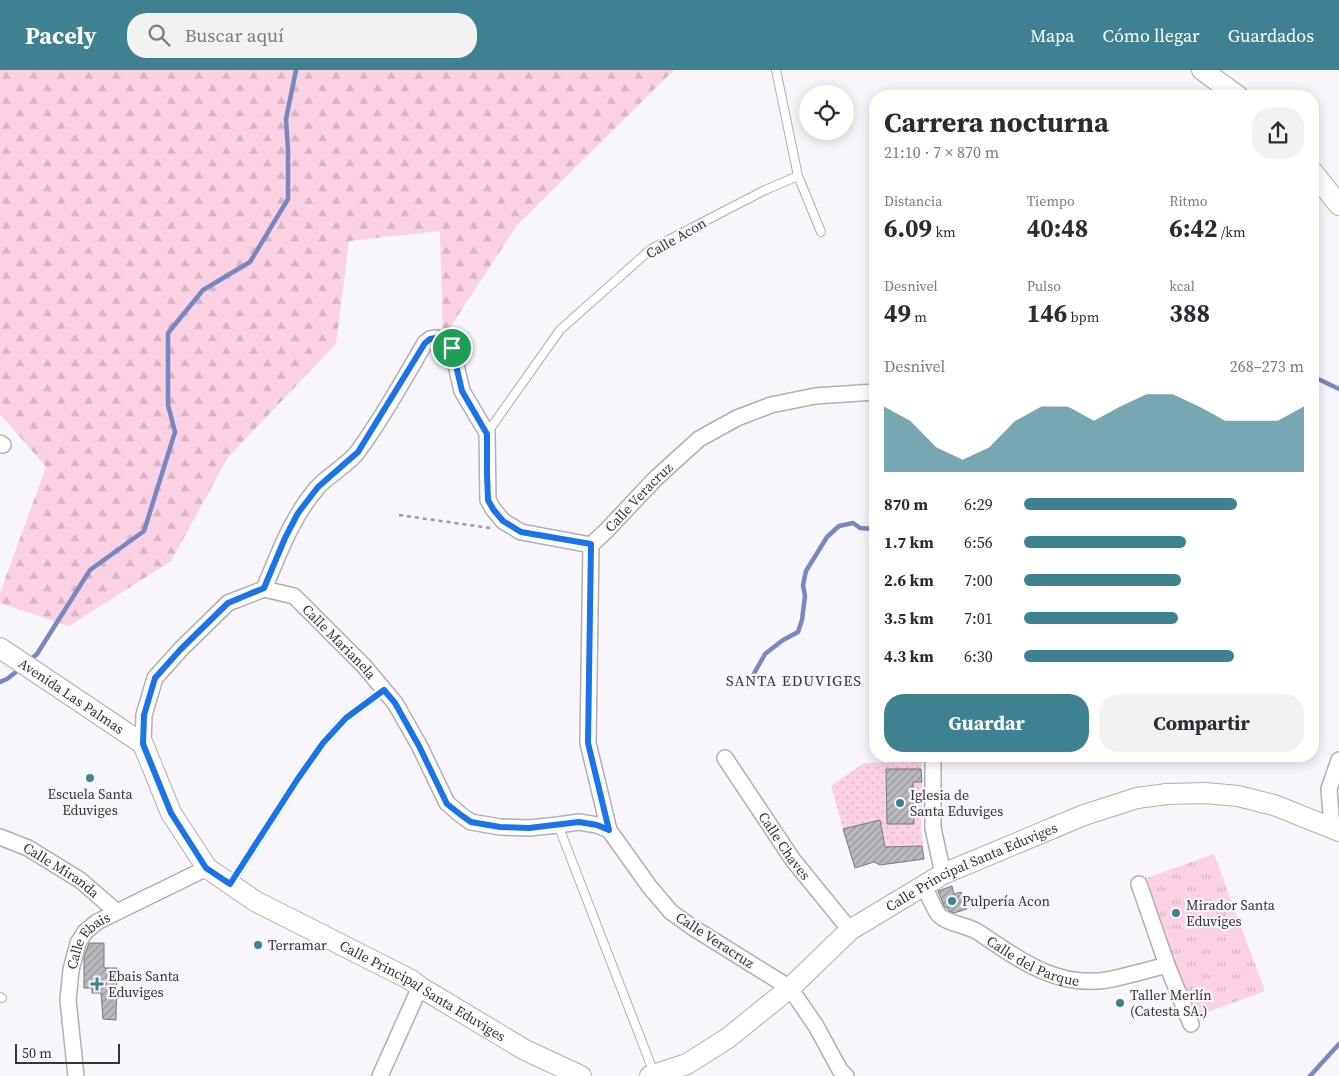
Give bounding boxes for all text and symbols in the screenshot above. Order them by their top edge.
search box [127,13,477,58]
text: Pacely [25,19,97,52]
icon: search [145,21,173,49]
text: Buscar aquí [185,22,284,48]
text: Mapa [1030,23,1075,48]
text: Cómo llegar [1103,23,1200,48]
text: Guardados [1228,23,1314,48]
map controls [799,85,854,140]
button: locate [799,85,854,140]
text: Carrera nocturna [884,103,1109,141]
button: share [1252,107,1304,159]
text: 21:10 · 7 × 870 m [884,141,999,163]
text: Distancia [884,191,942,211]
text: Tiempo [1027,191,1075,211]
text: Ritmo [1169,191,1207,211]
text: 6.09 [884,211,932,245]
text: 40:48 [1027,211,1088,245]
text: 6:42 [1169,211,1217,245]
street label: Calle Acon [642,212,710,263]
text: km [932,222,956,242]
text: /km [1217,222,1246,242]
text: Desnivel [884,276,938,296]
text: Pulso [1027,276,1061,296]
text: kcal [1169,276,1195,296]
text: 49 [884,296,911,330]
text: 146 [1027,296,1067,330]
text: 388 [1169,296,1210,330]
text: m [911,307,927,327]
text: bpm [1067,307,1099,327]
pin [431,327,473,369]
icon: arrive [438,334,466,362]
text: Desnivel [884,355,945,377]
text: 268–273 m [1230,355,1304,377]
street label: Calle Veracruz [600,457,678,536]
text: 870 m [884,493,928,515]
text: 6:29 [964,493,993,515]
text: 1.7 km [884,531,934,553]
text: 6:56 [964,531,993,553]
text: 2.6 km [884,569,934,591]
text: 7:00 [964,569,993,591]
street label: Calle Marianela [298,600,381,684]
text: 3.5 km [884,607,934,629]
text: 7:01 [964,607,993,629]
text: 4.3 km [884,645,934,667]
text: 6:30 [964,645,993,667]
street label: Avenida Las Palmas [15,653,128,739]
district label: SANTA EDUVIGES [726,670,862,691]
button: Guardar [884,694,1089,752]
button: Compartir [1099,694,1304,752]
marker: Escuela Santa Eduviges [84,772,96,784]
place label: Escuela Santa Eduviges [47,784,133,820]
place label: Iglesia de Santa Eduviges [910,785,1003,821]
marker: Iglesia de Santa Eduviges [894,797,906,809]
street label: Calle Chaves [754,808,815,884]
street label: Calle Principal Santa Eduviges [882,817,1060,916]
street label: Calle Miranda [19,837,104,903]
place label: Pulpería Acon [962,891,1051,911]
marker: Pulpería Acon [946,895,958,907]
place label: Mirador Santa Eduviges [1186,895,1276,931]
street label: Calle Ebais [62,907,113,971]
street label: Calle Veracruz [672,907,759,973]
marker: Mirador Santa Eduviges [1170,907,1182,919]
street label: Calle del Parque [983,931,1081,991]
place label: Terramar [268,935,327,955]
street label: Calle Principal Santa Eduviges [336,935,509,1046]
marker: Terramar [252,939,264,951]
place label: Ebais Santa Eduviges [108,966,180,1002]
marker: Ebais Santa Eduviges [90,977,104,991]
place label: Taller Merlín (Catesta SA.) [1130,985,1212,1021]
marker: Taller Merlín (Catesta SA.) [1114,997,1126,1009]
scale bar [15,1041,120,1064]
text: 50 m [22,1043,52,1063]

